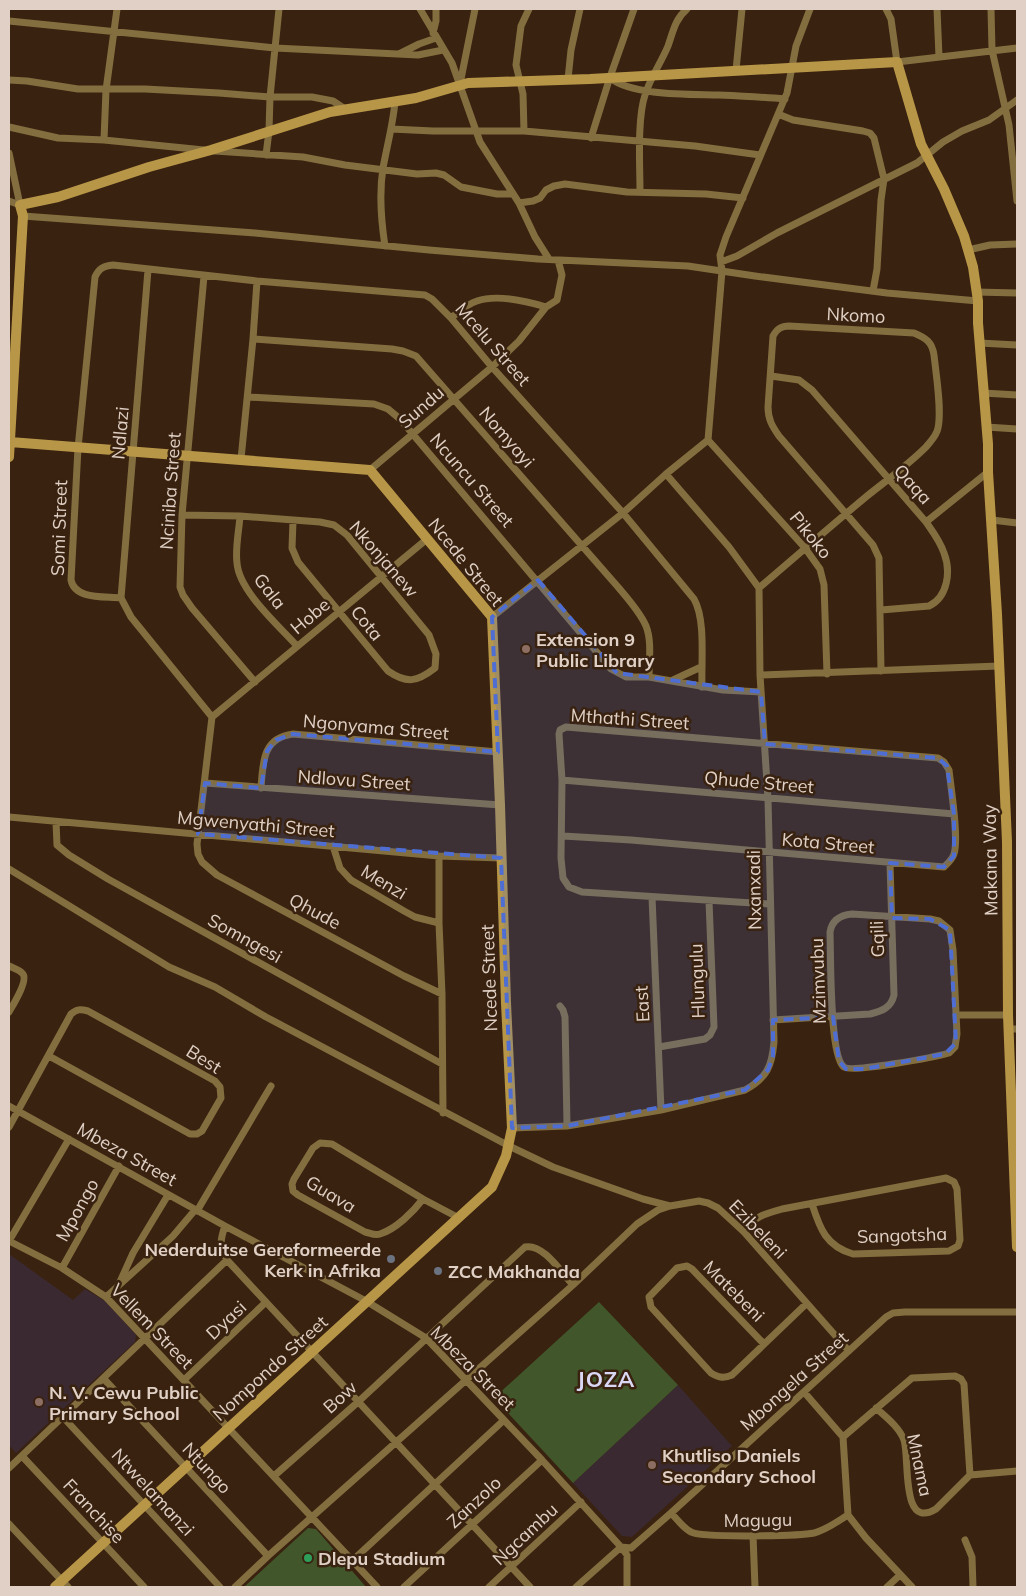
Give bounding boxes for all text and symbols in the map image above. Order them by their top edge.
street label: Mcelu Street [450,298,536,390]
street label: Nkomo [826,302,886,328]
street label: Sundu [393,381,449,433]
street label: Nomyayi [474,402,540,472]
street label: Ndlazi [106,406,134,460]
street label: Ncuncu Street [425,428,519,532]
street label: Nciniba Street [154,432,186,550]
street label: Qaqa [889,459,937,509]
street label: Somi Street [46,480,72,576]
street label: Pikoko [785,507,837,563]
street label: Ncede Street [423,513,509,611]
street label: Nkonjanew [344,516,424,602]
street label: Gala [249,569,291,613]
street label: Hobe [285,593,335,639]
street label: Cota [346,601,388,645]
place label: Extension 9 Public Library [536,628,655,672]
marker: Extension 9 Public Library [520,643,532,655]
street label: Mthathi Street [570,703,690,735]
street label: Ngonyama Street [302,709,450,745]
street label: Ndlovu Street [297,765,411,795]
street label: Qhude Street [703,766,815,798]
street label: Makana Way [978,804,1002,916]
street label: Mgwenyathi Street [176,806,336,842]
street label: Kota Street [781,827,875,859]
street label: Nxanxadi [742,850,766,930]
street label: Menzi [357,859,411,905]
street label: Qhude [285,888,345,934]
street label: Somngesi [204,908,286,968]
street label: Gqili [865,920,889,958]
street label: Ncede Street [476,924,502,1032]
street label: Mzimvubu [805,938,831,1024]
street label: Hlungulu [684,943,710,1019]
street label: East [630,985,654,1023]
street label: Best [182,1039,226,1079]
street label: Mbeza Street [73,1117,181,1191]
street label: Guava [302,1170,360,1218]
street label: Mpongo [50,1175,104,1245]
street label: Ezibeleni [724,1194,792,1264]
street label: Sangotsha [857,1222,947,1248]
place label: Nederduitse Gereformeerde Kerk in Afrika [144,1238,381,1282]
marker: Nederduitse Gereformeerde Kerk in Afrika [385,1253,397,1265]
street label: Matebeni [698,1255,770,1327]
place label: ZCC Makhanda [448,1260,580,1283]
marker: ZCC Makhanda [432,1265,444,1277]
street label: Vellem Street [106,1278,198,1374]
street label: Dyasi [201,1296,251,1344]
street label: Nompondo Street [208,1310,332,1426]
street label: Mbeza Street [426,1321,520,1415]
street label: Mbongela Street [735,1327,853,1435]
district label: JOZA [577,1365,635,1393]
street label: Bow [318,1375,362,1418]
place label: N. V. Cewu Public Primary School [49,1381,199,1425]
marker: N. V. Cewu Public Primary School [33,1396,45,1408]
street label: Mnama [902,1432,938,1498]
street label: Ntungo [178,1438,236,1498]
street label: Ntwelamanzi [107,1444,199,1540]
place label: Khutliso Daniels Secondary School [662,1444,816,1488]
marker: Khutliso Daniels Secondary School [646,1459,658,1471]
street label: Zanzolo [442,1471,506,1533]
street label: Franchise [58,1474,130,1548]
street label: Ngcambu [488,1498,562,1570]
street label: Magugu [723,1508,793,1532]
place label: Dlepu Stadium [318,1547,445,1570]
marker: Dlepu Stadium [302,1552,314,1564]

